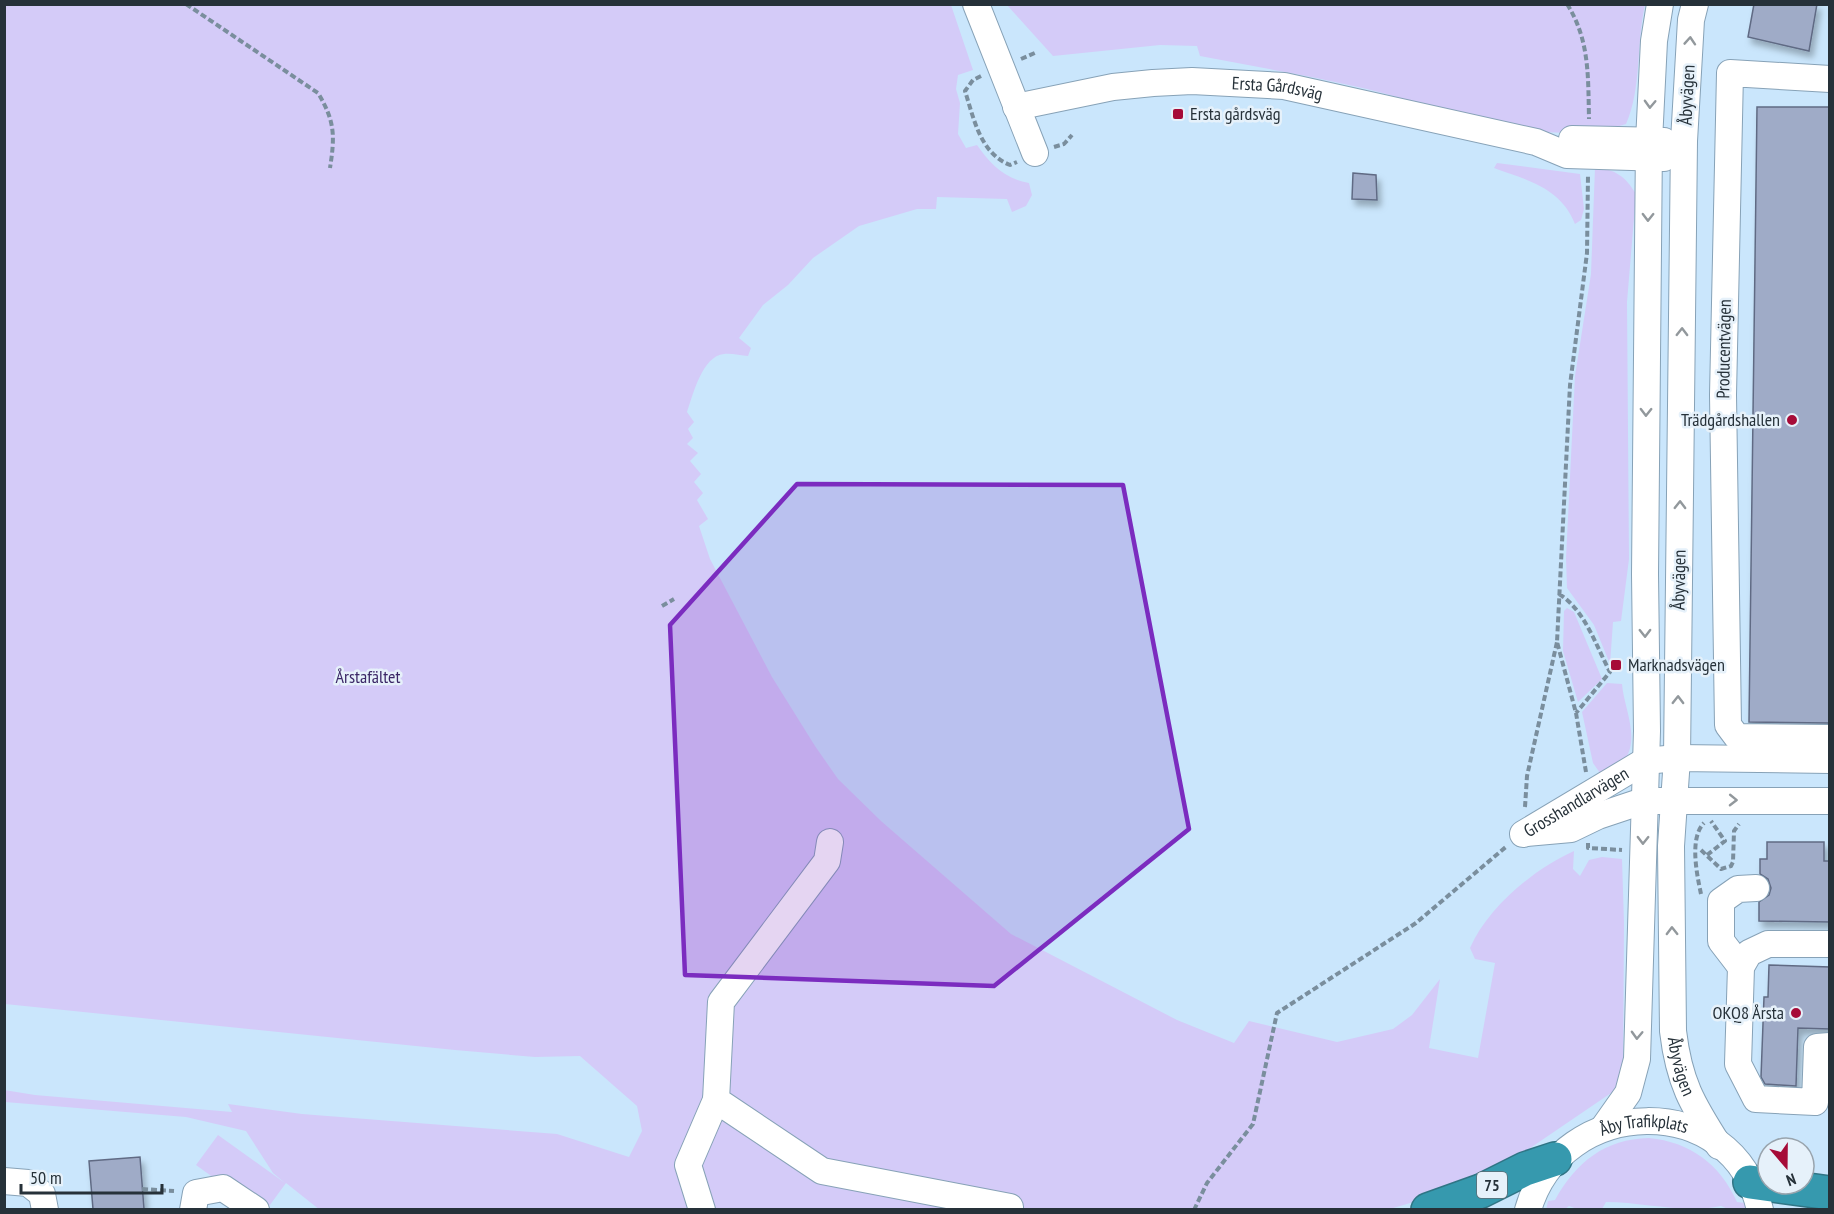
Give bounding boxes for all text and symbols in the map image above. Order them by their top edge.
one-way arrow [1683,36,1696,45]
street label: Åbyvägen [1673,64,1700,126]
street label: Ersta Gårdsväg [1231,71,1325,105]
one-way arrow [1644,100,1657,109]
place label: Ersta gårdsväg [1190,102,1280,125]
marker: Ersta gårdsväg [1171,107,1185,121]
one-way arrow [1642,213,1655,222]
street label: Producentvägen [1711,299,1736,399]
one-way arrow [1676,327,1689,336]
one-way arrow [1640,408,1652,417]
place label: Trädgårdshallen [1681,408,1780,431]
marker: Trädgårdshallen [1785,413,1799,427]
one-way arrow [1674,500,1686,509]
street label: Åbyvägen [1666,550,1691,610]
one-way arrow [1639,628,1652,637]
place label: Marknadsvägen [1628,653,1725,676]
marker: Marknadsvägen [1609,658,1623,672]
park label: Årstafältet [336,665,400,688]
one-way arrow [1672,695,1684,704]
street label: Grosshandlarvägen [1519,762,1633,842]
one-way arrow [1728,794,1737,806]
one-way arrow [1636,836,1649,845]
one-way arrow [1666,926,1678,935]
place label: OKQ8 Årsta [1713,1001,1784,1024]
marker: OKQ8 Årsta [1789,1006,1803,1020]
one-way arrow [1631,1031,1644,1040]
street label: Åbyvägen [1663,1035,1700,1099]
street label: Åby Trafikplats [1596,1109,1691,1141]
north arrow [1756,1136,1816,1196]
scale bar [21,1157,162,1195]
text: 50 m [30,1166,62,1189]
text: N [1784,1169,1799,1191]
road number: 75 [1477,1172,1507,1198]

